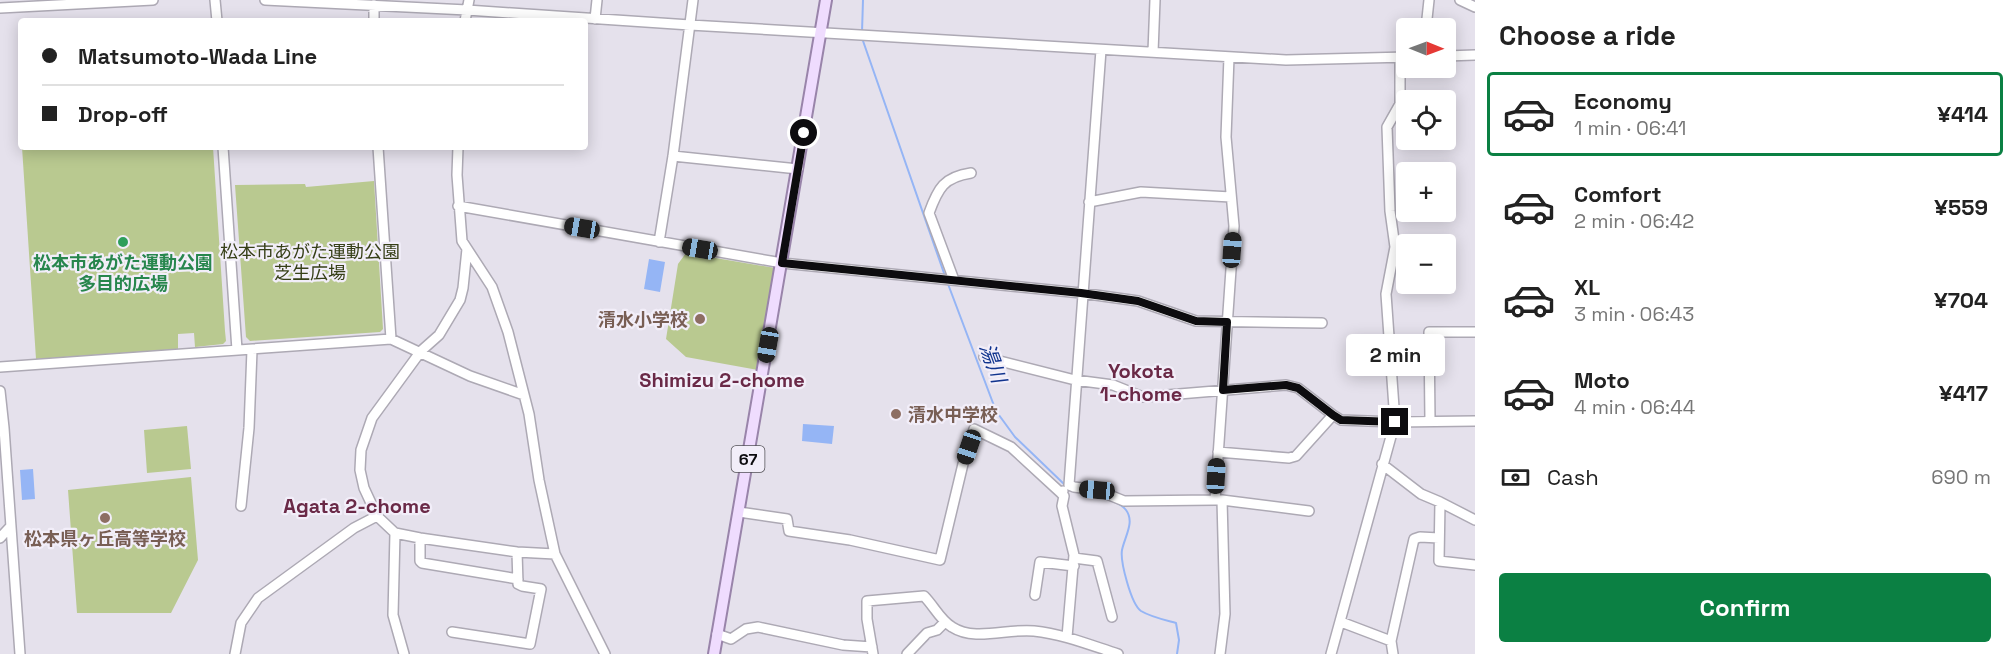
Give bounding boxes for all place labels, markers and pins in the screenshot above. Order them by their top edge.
marker: 松本市あがた運動公園 多目的広場 [116,235,130,249]
place label: 松本市あがた運動公園 多目的広場 [33,251,213,295]
place label: 清水小学校 [598,308,688,331]
marker: 清水小学校 [693,312,707,326]
place label: 清水中学校 [908,403,998,426]
marker: 清水中学校 [889,407,903,421]
marker: 松本県ヶ丘高等学校 [98,511,112,525]
place label: 松本県ヶ丘高等学校 [24,527,186,550]

